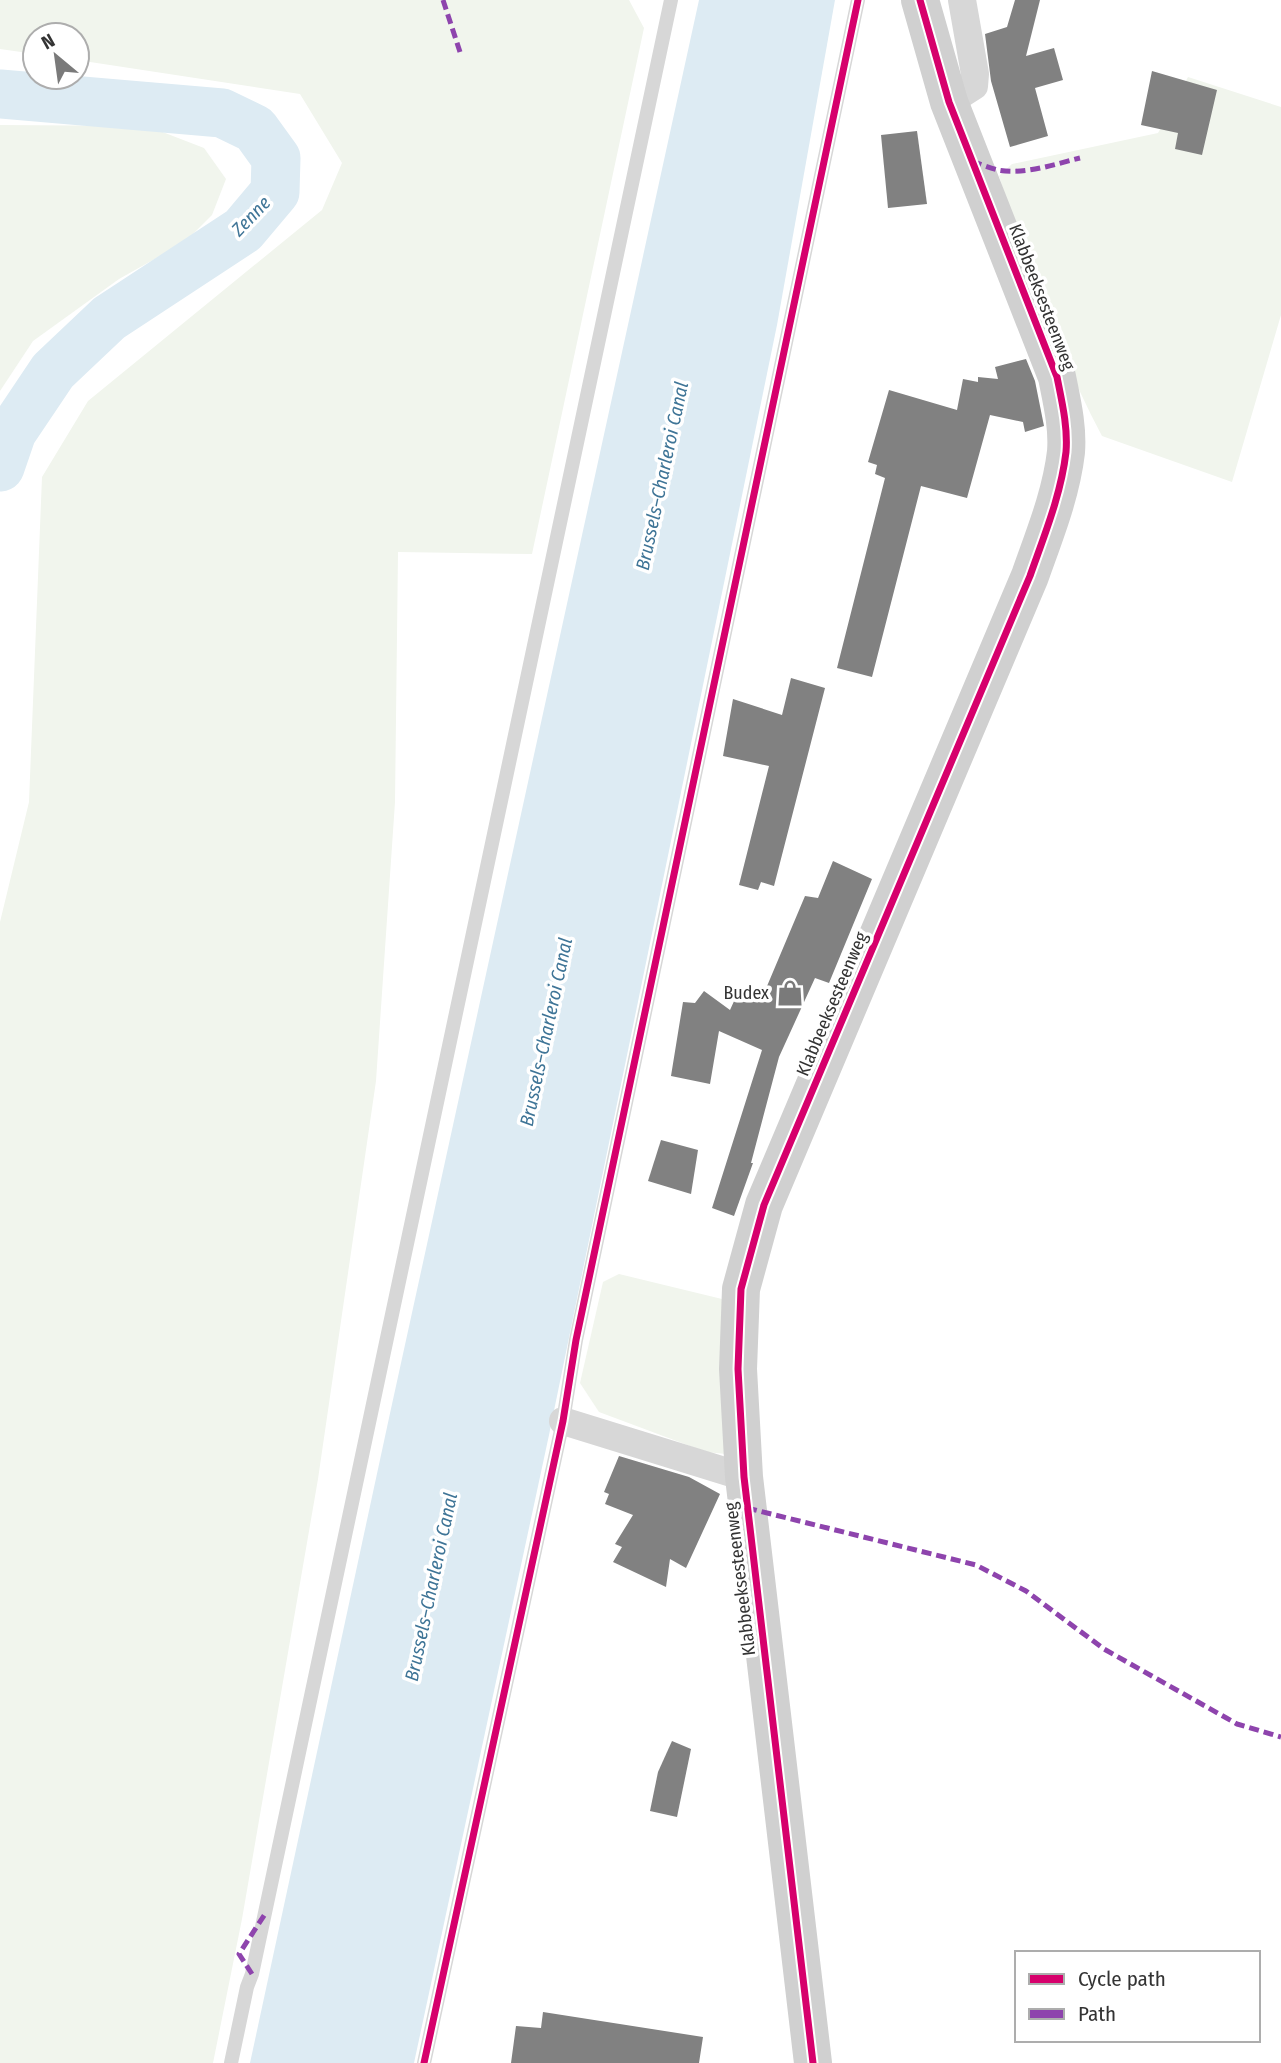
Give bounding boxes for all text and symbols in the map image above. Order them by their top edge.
north arrow [21,21,91,91]
text: N [37,29,59,54]
water label: Zenne [226,191,275,241]
street label: Klabbeeksesteenweg [1004,221,1080,374]
water label: Brussels–Charleroi Canal [631,380,693,572]
street label: Klabbeeksesteenweg [792,928,873,1079]
water label: Brussels–Charleroi Canal [515,936,577,1128]
shop icon: Budex [775,978,805,1008]
place label: Budex [723,982,769,1004]
water label: Brussels–Charleroi Canal [400,1491,462,1683]
street label: Klabbeeksesteenweg [720,1500,760,1657]
legend [1015,1951,1260,2042]
text: Cycle path [1078,1966,1166,1992]
text: Path [1078,2001,1116,2027]

